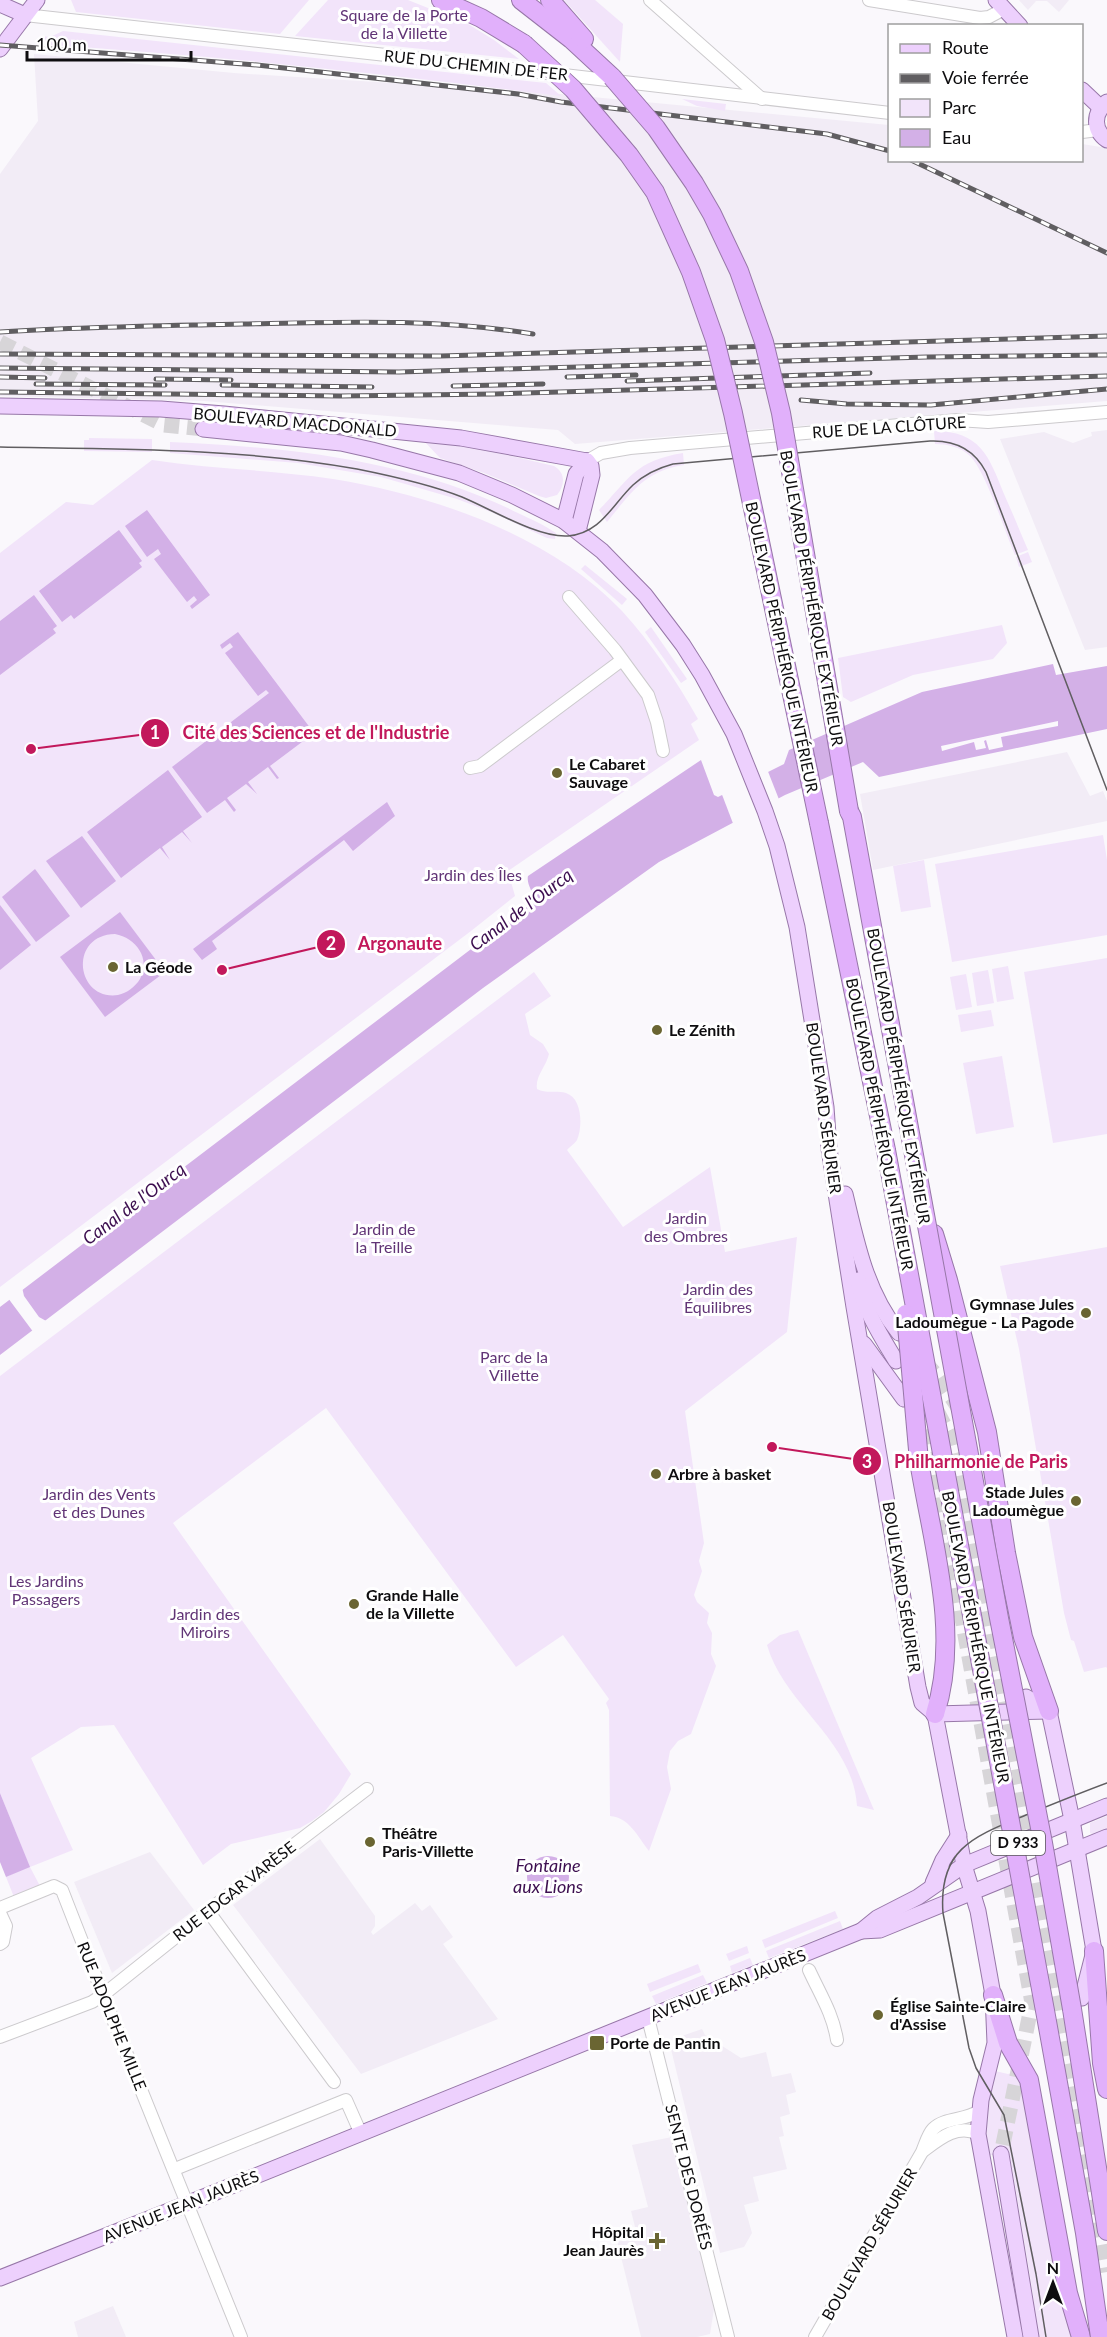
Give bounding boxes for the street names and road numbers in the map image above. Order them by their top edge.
street label: RUE DU CHEMIN DE FER [383,45,569,84]
street label: BOULEVARD MACDONALD [193,403,397,440]
street label: RUE DE LA CLÔTURE [811,412,967,441]
street label: BOULEVARD PÉRIPHÉRIQUE EXTÉRIEUR [777,448,848,747]
street label: BOULEVARD PÉRIPHÉRIQUE INTÉRIEUR [742,500,823,794]
street label: BOULEVARD PÉRIPHÉRIQUE EXTÉRIEUR [864,926,935,1225]
street label: BOULEVARD PÉRIPHÉRIQUE INTÉRIEUR [843,976,918,1272]
street label: BOULEVARD SÉRURIER [803,1021,846,1195]
street label: BOULEVARD PÉRIPHÉRIQUE INTÉRIEUR [939,1489,1014,1785]
street label: BOULEVARD SÉRURIER [880,1500,925,1674]
road number: D 933 [991,1831,1045,1855]
street label: RUE EDGAR VARÈSE [169,1837,299,1944]
street label: RUE ADOLPHE MILLE [74,1939,151,2093]
street label: AVENUE JEAN JAURÈS [647,1945,809,2025]
street label: SENTE DES DORÉES [662,2102,717,2252]
street label: BOULEVARD SÉRURIER [817,2164,920,2323]
street label: AVENUE JEAN JAURÈS [100,2166,262,2246]

